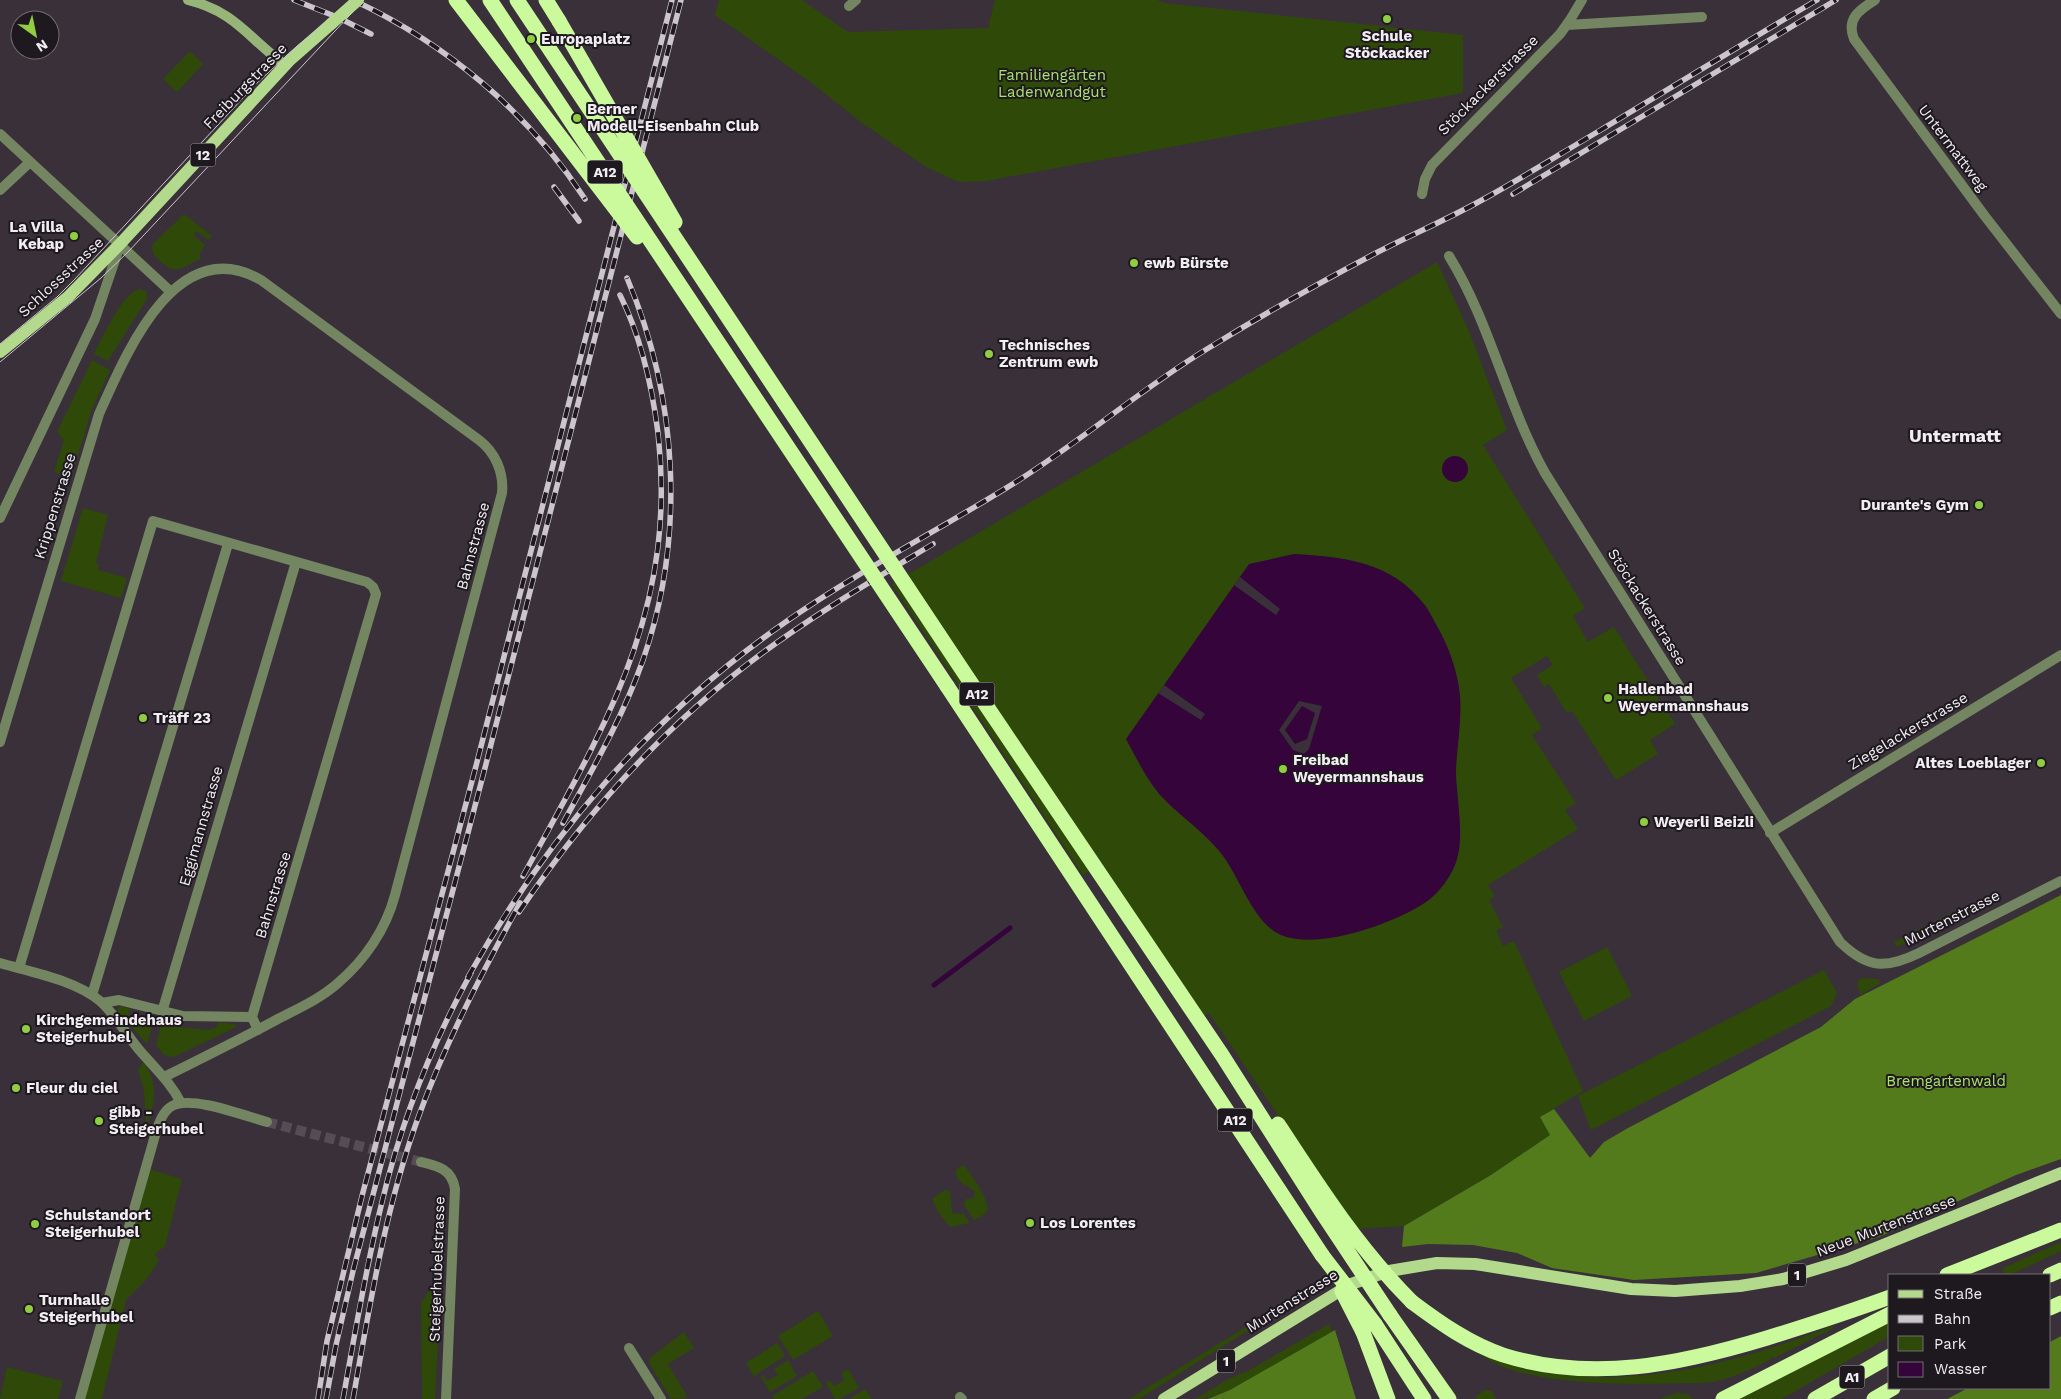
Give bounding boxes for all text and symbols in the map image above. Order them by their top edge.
north arrow [10,10,60,60]
marker: Schule Stöckacker [1381,13,1393,25]
place label: Schule Stöckacker [1345,27,1430,62]
place label: Europaplatz [541,30,630,48]
street label: Stöckackerstrasse [1434,31,1542,139]
marker: Europaplatz [525,33,537,45]
text: N [33,36,51,55]
street label: Freiburgstrasse [199,39,291,133]
park label: Familiengärten Ladenwandgut [998,66,1107,101]
place label: Berner Modell-Eisenbahn Club [587,100,759,135]
street label: Untermattweg [1915,101,1991,195]
marker: Berner Modell-Eisenbahn Club [571,112,583,124]
road number: 12 [190,144,216,166]
road number: A12 [588,160,622,183]
place label: La Villa Kebap [9,218,64,253]
marker: La Villa Kebap [68,230,80,242]
street label: Schlossstrasse [15,233,107,321]
place label: ewb Bürste [1144,254,1229,272]
marker: ewb Bürste [1128,257,1140,269]
place label: Technisches Zentrum ewb [999,336,1098,371]
marker: Technisches Zentrum ewb [983,348,995,360]
district label: Untermatt [1909,425,2001,446]
street label: Krippenstrasse [30,451,80,561]
place label: Durante's Gym [1860,496,1969,514]
marker: Durante's Gym [1973,499,1985,511]
street label: Bahnstrasse [453,500,493,592]
street label: Stöckackerstrasse [1604,545,1690,669]
place label: Hallenbad Weyermannshaus [1618,680,1749,715]
road number: A12 [960,682,994,706]
street label: Ziegelackerstrasse [1845,688,1971,774]
marker: Hallenbad Weyermannshaus [1602,692,1614,704]
place label: Träff 23 [153,709,211,727]
marker: Träff 23 [137,712,149,724]
place label: Freibad Weyermannshaus [1293,751,1424,786]
place label: Altes Loeblager [1915,754,2032,772]
marker: Altes Loeblager [2035,757,2047,769]
marker: Freibad Weyermannshaus [1277,763,1289,775]
street label: Eggimannstrasse [175,764,227,888]
place label: Weyerli Beizli [1654,813,1754,831]
marker: Weyerli Beizli [1638,816,1650,828]
street label: Bahnstrasse [251,849,295,941]
street label: Murtenstrasse [1901,886,2003,950]
place label: Kirchgemeindehaus Steigerhubel [36,1011,182,1046]
marker: Kirchgemeindehaus Steigerhubel [20,1023,32,1035]
park label: Bremgartenwald [1886,1072,2006,1090]
place label: Fleur du ciel [26,1079,118,1097]
marker: Fleur du ciel [10,1082,22,1094]
place label: gibb - Steigerhubel [109,1103,203,1138]
road number: A12 [1218,1108,1252,1132]
marker: gibb - Steigerhubel [93,1115,105,1127]
street label: Neue Murtenstrasse [1814,1191,1958,1261]
street label: Steigerhubelstrasse [425,1196,449,1342]
place label: Schulstandort Steigerhubel [45,1206,151,1241]
place label: Los Lorentes [1040,1214,1136,1232]
marker: Los Lorentes [1024,1217,1036,1229]
marker: Schulstandort Steigerhubel [29,1218,41,1230]
road number: 1 [1788,1264,1806,1286]
street label: Murtenstrasse [1243,1266,1341,1336]
legend [1888,1274,2051,1389]
text: Straße [1934,1285,1982,1303]
place label: Turnhalle Steigerhubel [39,1291,133,1326]
marker: Turnhalle Steigerhubel [23,1303,35,1315]
text: Bahn [1934,1310,1971,1328]
text: Park [1934,1335,1967,1353]
road number: 1 [1217,1350,1235,1372]
text: Wasser [1934,1360,1987,1378]
road number: A1 [1840,1365,1864,1388]

